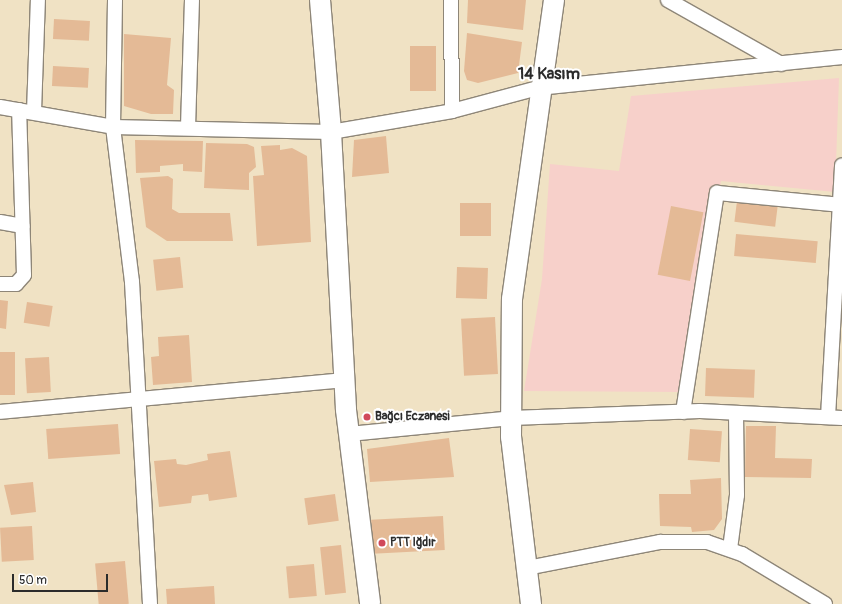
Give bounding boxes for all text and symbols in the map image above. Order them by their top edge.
district label: 14 Kasım [518,64,580,84]
place label: Bağcı Eczanesi [375,410,450,424]
marker: Bağcı Eczanesi [362,412,372,422]
place label: PTT Iğdır [390,536,436,550]
marker: PTT Iğdır [377,538,387,548]
scale bar [14,566,110,592]
text: 50 m [19,573,47,588]

